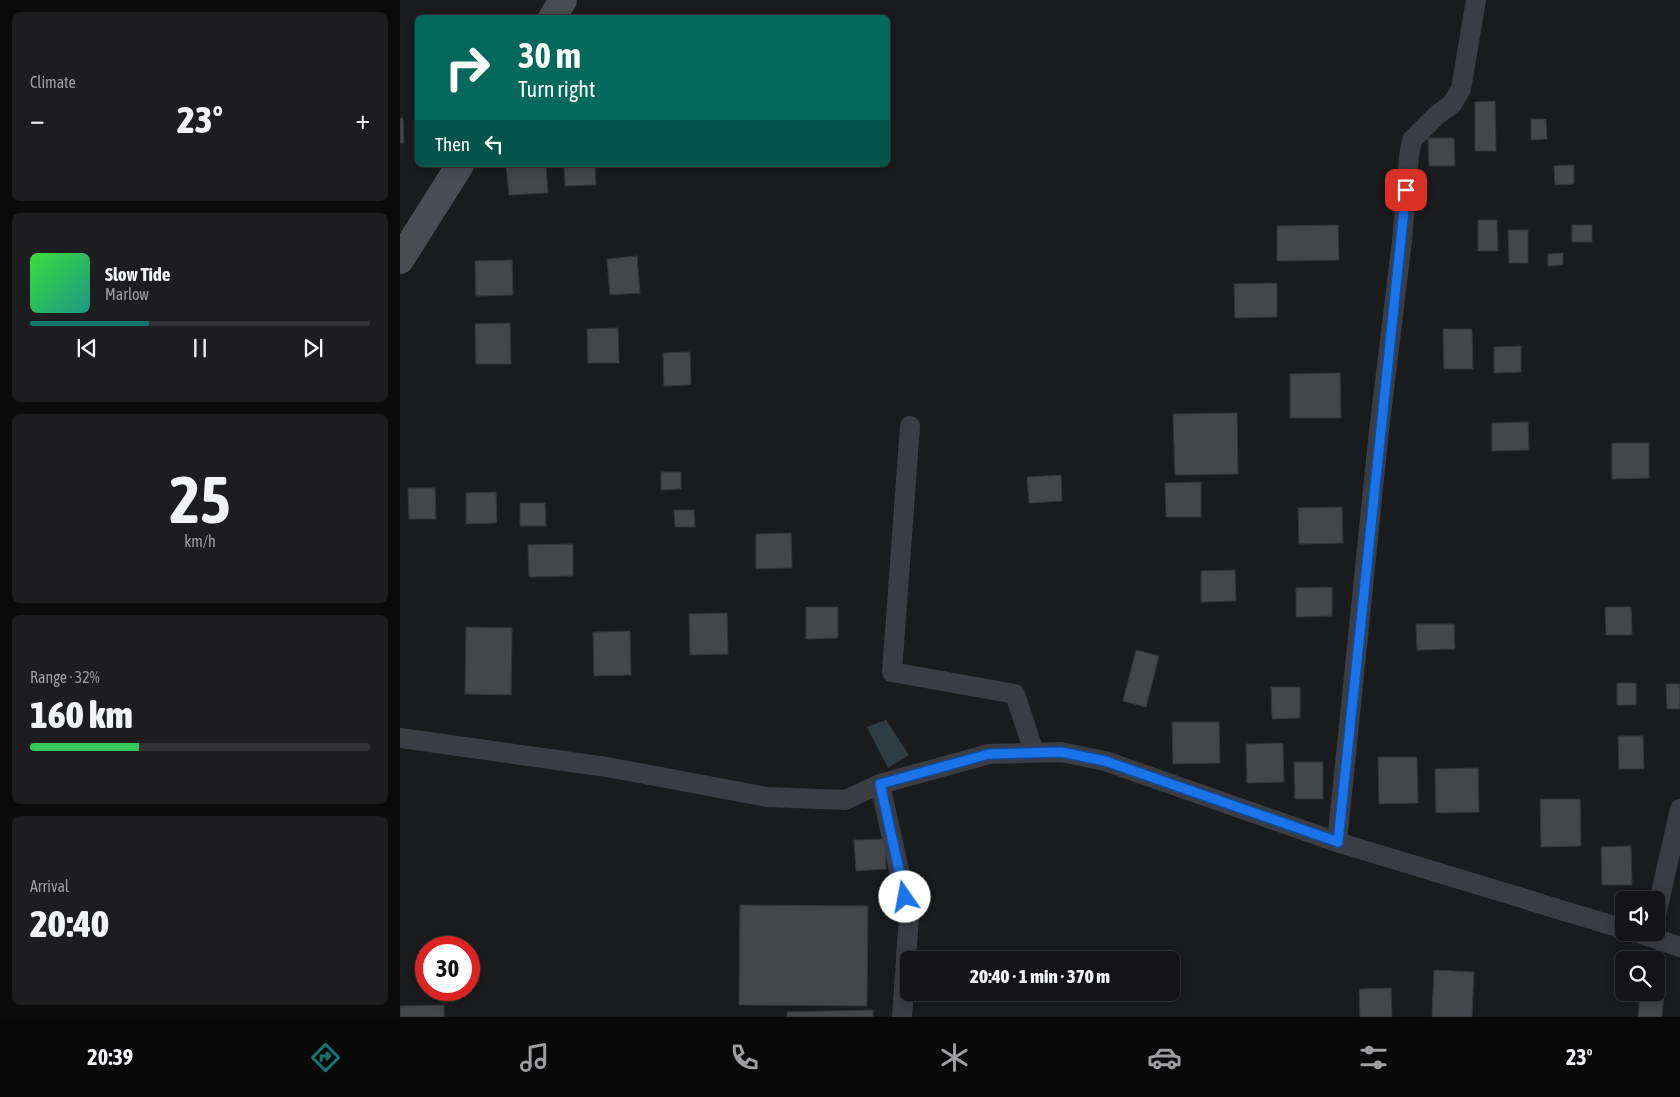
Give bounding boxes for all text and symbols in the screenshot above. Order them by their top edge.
icon: right [435,35,500,100]
text: 30 m [518,35,581,75]
text: Climate [30,73,76,91]
text: Turn right [518,76,595,102]
text: 23° [177,98,223,141]
text: − [30,103,45,135]
text: + [355,103,370,135]
icon: left [480,130,508,158]
text: Then [435,133,470,155]
pin [1385,169,1427,211]
icon: arrive [1392,176,1420,204]
text: Slow Tide [105,263,170,285]
text: Marlow [105,285,149,303]
icon: previous [73,334,101,362]
icon: pause [186,334,214,362]
icon: next [299,334,327,362]
text: 25 [169,462,231,537]
text: km/h [184,532,216,550]
text: Range · 32% [30,668,100,686]
text: 160 km [30,693,133,736]
position arrow [878,870,930,922]
text: Arrival [30,877,69,895]
map controls [1615,891,1665,1001]
button: sound [1615,891,1665,941]
text: 20:40 [30,902,109,945]
speed limit sign: 30 [415,936,480,1001]
button: search [1615,951,1665,1001]
text: 20:40 · 1 min · 370 m [970,965,1110,987]
icon: directions [308,1040,343,1075]
icon: music [517,1040,552,1075]
icon: phone [727,1040,762,1075]
icon: climate [937,1040,972,1075]
icon: car [1147,1040,1182,1075]
icon: filters [1356,1040,1391,1075]
text: 20:39 [87,1044,133,1070]
text: 23° [1566,1044,1593,1070]

